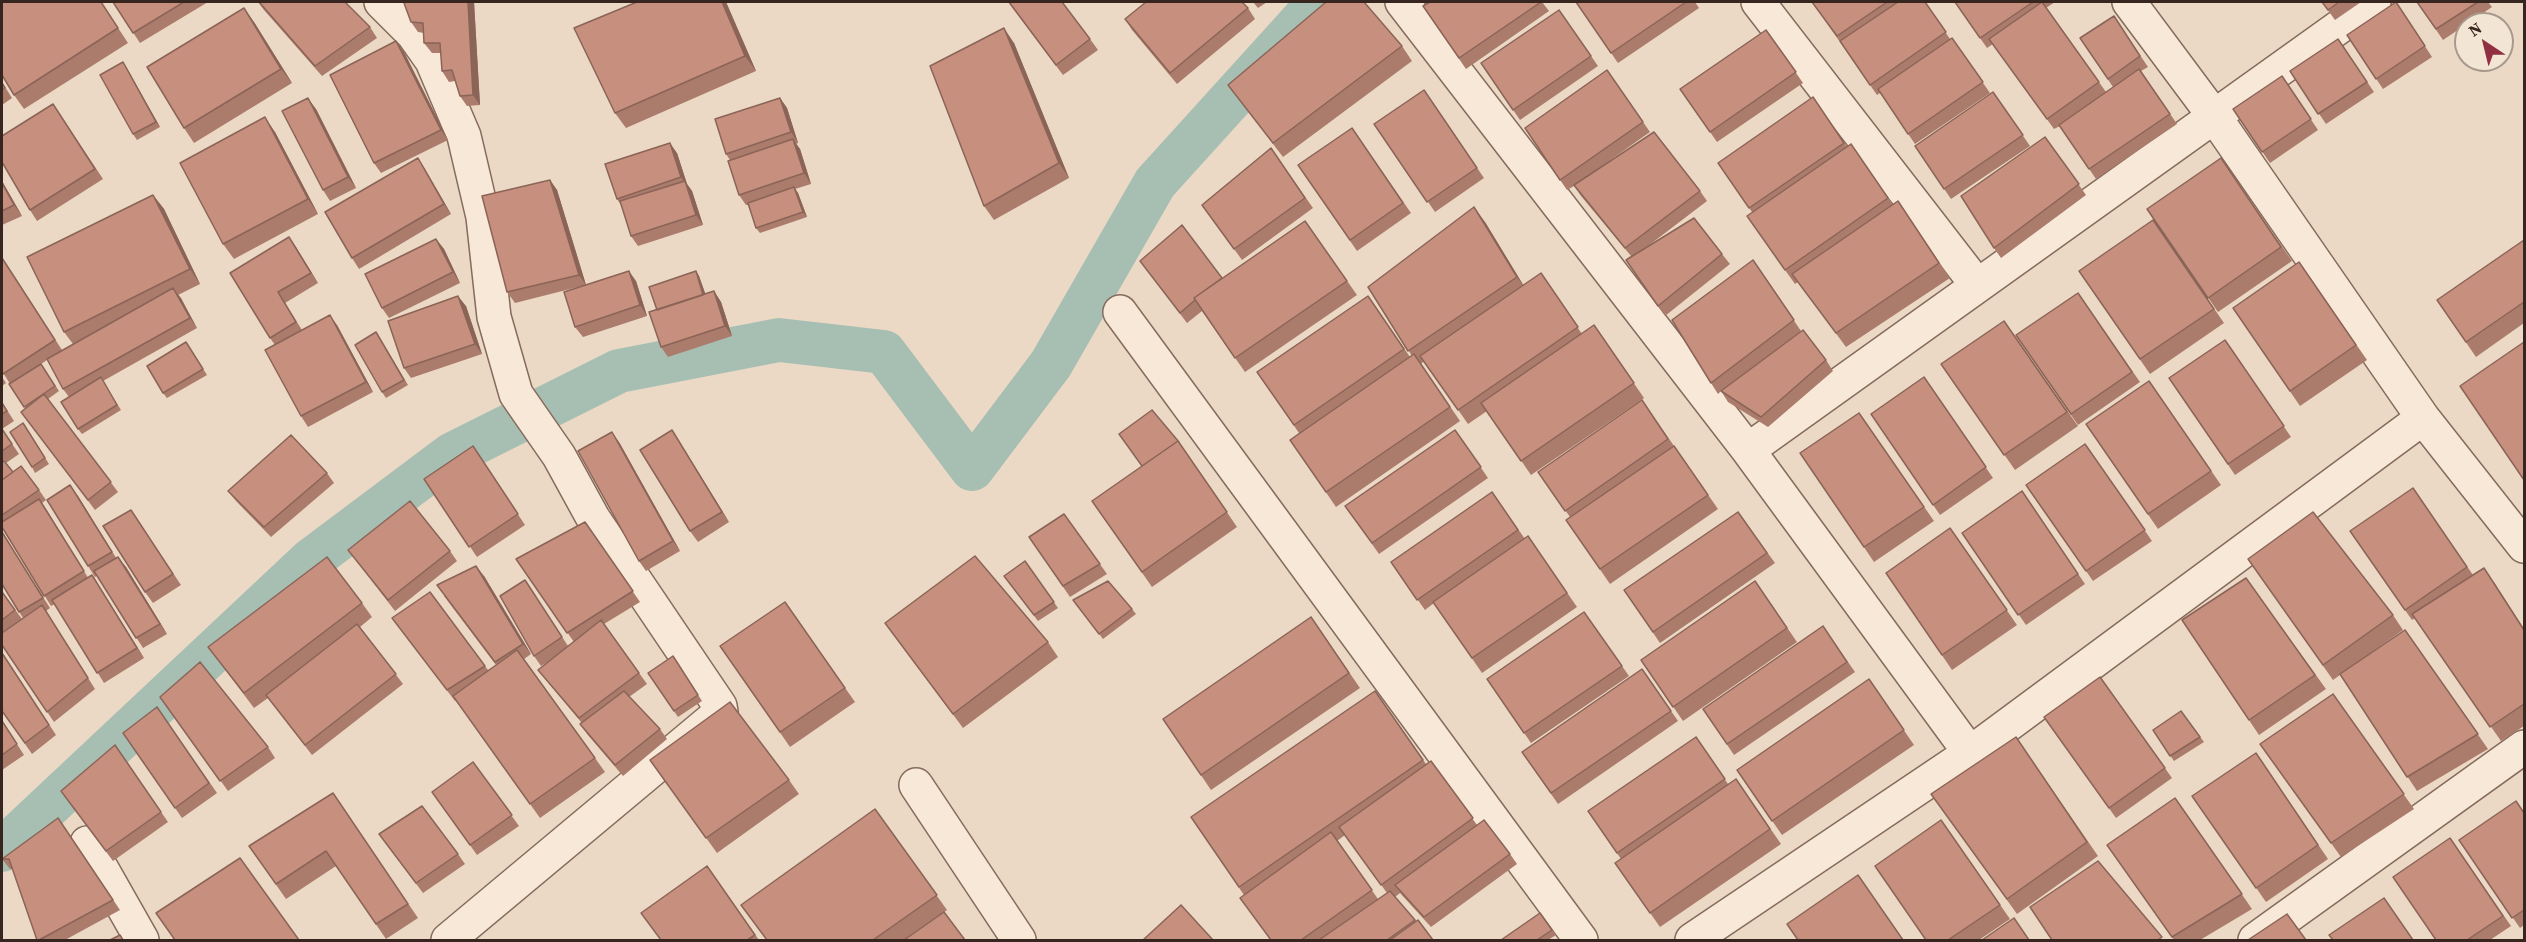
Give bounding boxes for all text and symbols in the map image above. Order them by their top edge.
north arrow [2454,12,2514,72]
text: N [2464,17,2486,41]

